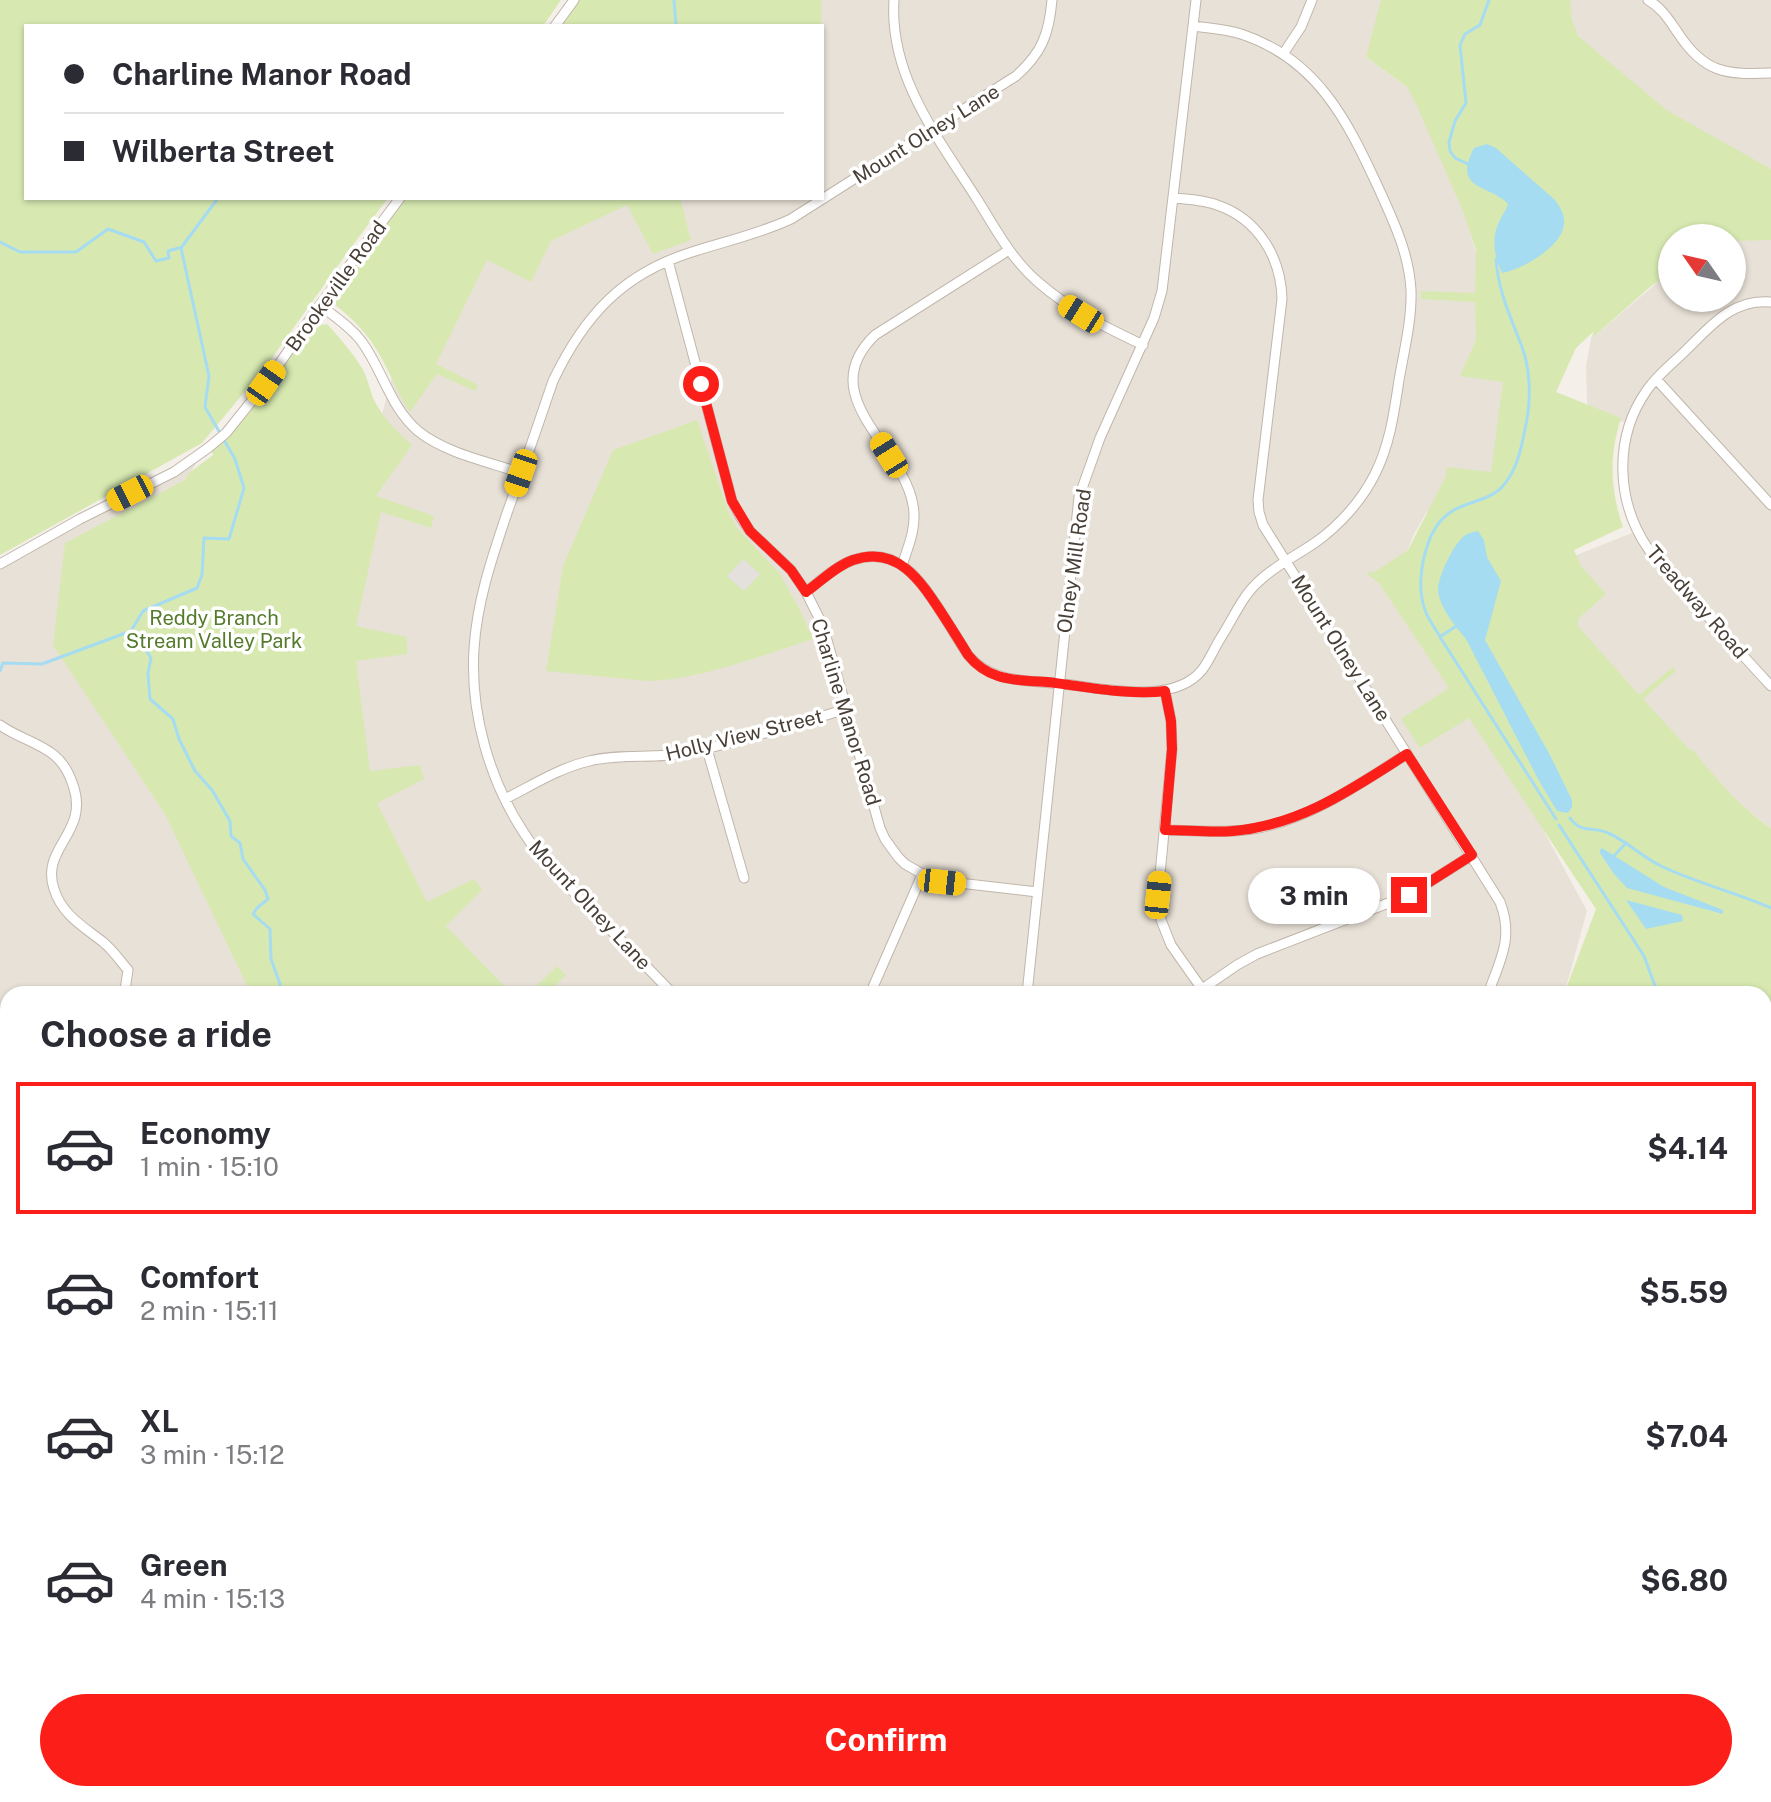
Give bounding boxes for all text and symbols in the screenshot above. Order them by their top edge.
text: Charline Manor Road [112,56,412,92]
street label: Mount Olney Lane [848,79,1004,189]
text: Wilberta Street [112,133,335,169]
street label: Brookeville Road [281,216,391,356]
north arrow [1658,224,1746,312]
map controls [1658,224,1746,312]
car [1054,291,1108,337]
car [242,356,290,410]
route start [683,366,719,402]
car [866,428,912,482]
car [502,446,540,500]
car [103,471,157,515]
street label: Olney Mill Road [1052,487,1096,635]
street label: Treadway Road [1641,541,1753,663]
street label: Mount Olney Lane [1286,570,1396,726]
park label: Reddy Branch Stream Valley Park [126,606,302,653]
street label: Charline Manor Road [806,616,886,808]
street label: Holly View Street [663,704,825,766]
street label: Mount Olney Lane [524,835,656,975]
callout: 3 min [1249,867,1381,923]
car [917,868,967,896]
car [1144,870,1172,920]
route end [1391,877,1427,913]
text: 3 min [1280,880,1348,911]
text: Choose a ride [40,1013,272,1055]
icon: car [44,1112,116,1184]
text: Economy [140,1115,271,1151]
text: $4.14 [1647,1130,1728,1166]
text: 1 min · 15:10 [140,1151,279,1182]
icon: car [44,1256,116,1328]
text: Comfort [140,1259,259,1295]
text: $5.59 [1639,1274,1728,1310]
text: 2 min · 15:11 [140,1295,279,1326]
icon: car [44,1400,116,1472]
text: XL [140,1403,179,1439]
text: $7.04 [1645,1418,1728,1454]
text: 3 min · 15:12 [140,1439,284,1470]
icon: car [44,1544,116,1616]
text: Green [140,1547,227,1583]
text: $6.80 [1640,1562,1728,1598]
text: 4 min · 15:13 [140,1583,285,1614]
button: Confirm [40,1694,1732,1786]

